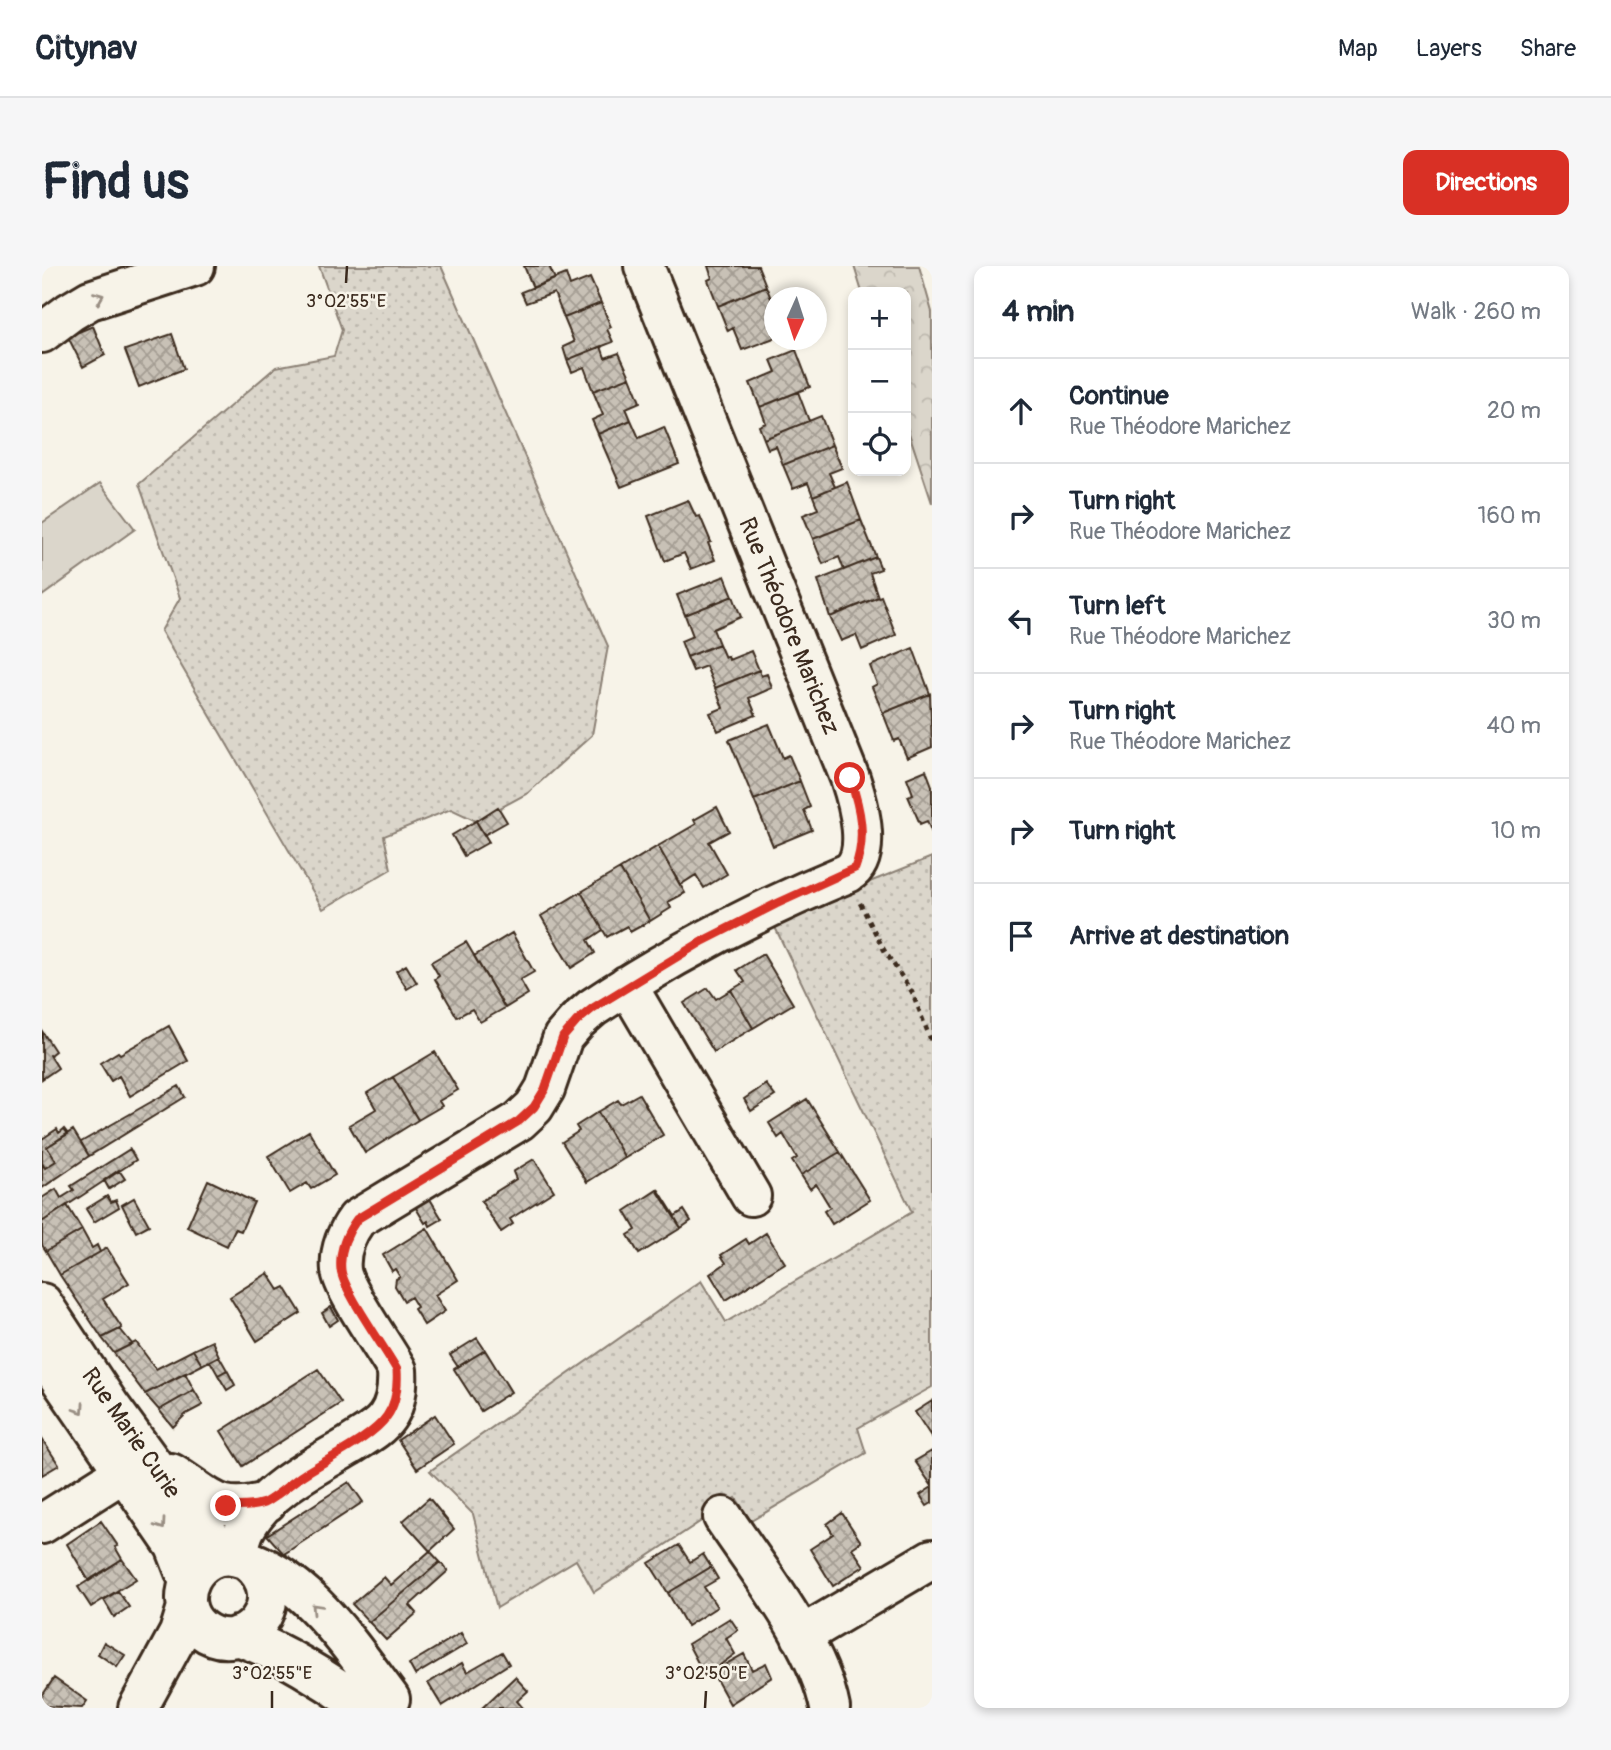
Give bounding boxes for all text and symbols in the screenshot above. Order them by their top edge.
text: Citynav [35,28,138,69]
text: Map [1338,34,1378,63]
text: Layers [1416,34,1482,63]
text: Share [1520,34,1576,63]
button: Directions [1403,150,1569,215]
text: Find us [42,152,189,213]
north arrow [764,287,827,350]
map controls [848,287,911,476]
button: + [848,287,911,350]
text: 3°02'55"E [306,290,386,313]
one-way arrow [92,291,105,305]
text: 4 min [1002,293,1075,330]
text: Walk · 260 m [1411,297,1541,326]
button: − [848,350,911,413]
text: Continue [1069,380,1169,412]
icon: ahead [1002,392,1040,430]
text: 20 m [1487,396,1541,425]
text: Rue Théodore Marichez [1069,412,1291,441]
button: locate [848,413,911,476]
text: Turn right [1069,485,1175,517]
icon: right [1002,497,1040,535]
text: 160 m [1477,501,1541,530]
street label: Rue Théodore Marichez [732,513,846,739]
text: Rue Théodore Marichez [1069,517,1291,546]
text: Turn left [1069,590,1165,622]
icon: left [1002,602,1040,640]
text: 30 m [1487,606,1541,635]
text: Rue Théodore Marichez [1069,622,1291,651]
text: Turn right [1069,695,1175,727]
icon: right [1002,707,1040,745]
text: 40 m [1487,711,1541,740]
text: Rue Théodore Marichez [1069,727,1291,756]
route start [834,762,865,793]
icon: right [1002,812,1040,850]
text: Turn right [1069,815,1175,847]
text: 10 m [1491,816,1541,845]
icon: arrive [1002,917,1040,955]
text: Arrive at destination [1069,920,1289,952]
street label: Rue Marie Curie [75,1362,187,1504]
one-way arrow [71,1401,84,1414]
route end [210,1490,241,1521]
one-way arrow [153,1517,165,1530]
one-way arrow [312,1603,325,1616]
text: 3°02'55"E [232,1662,312,1685]
text: 3°02'50"E [665,1662,747,1685]

